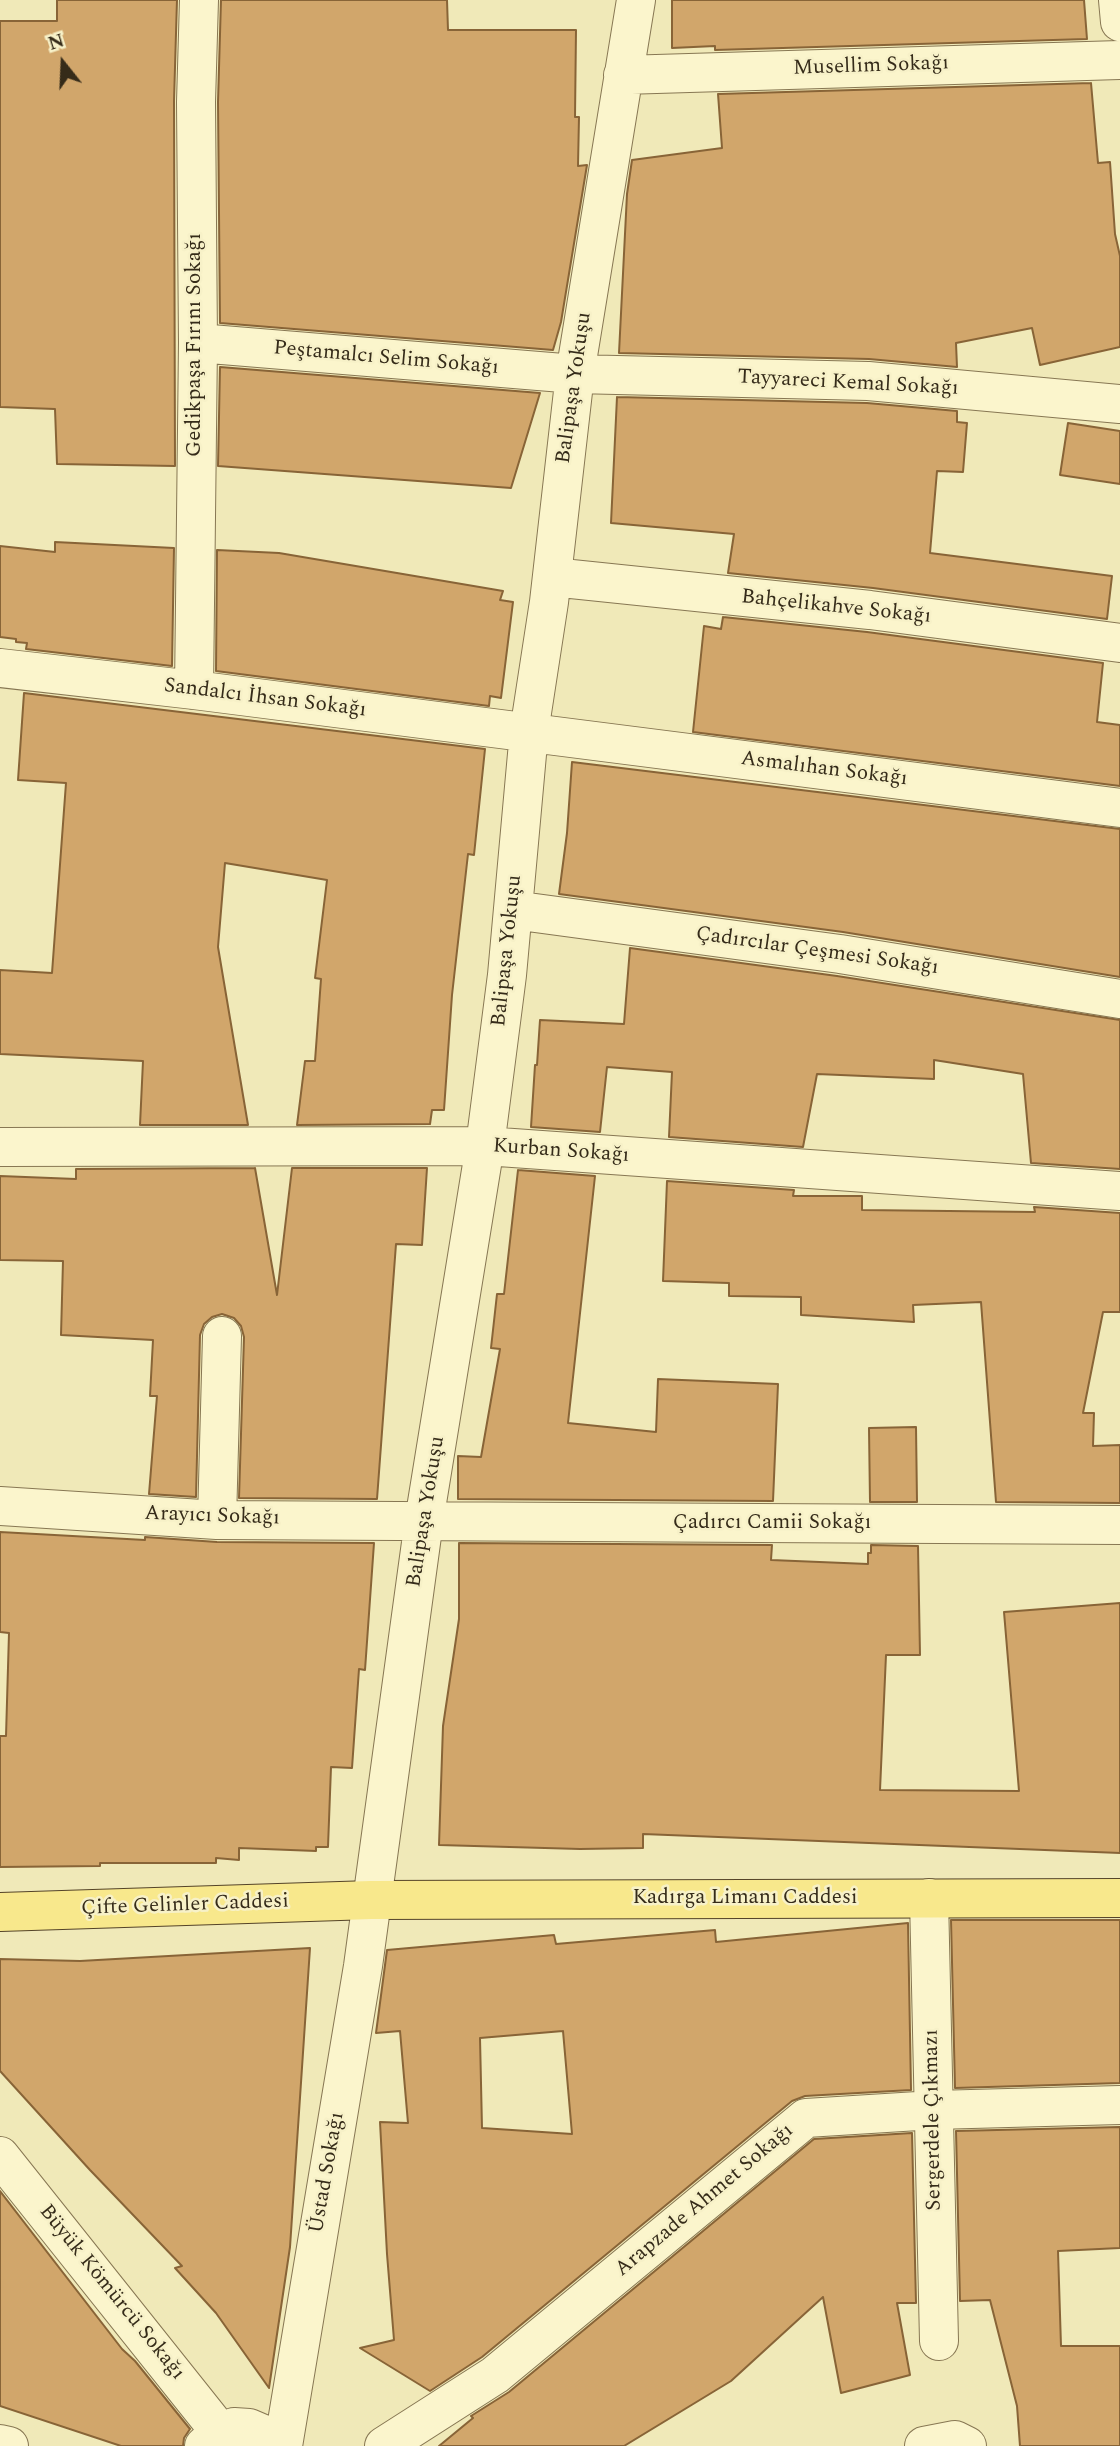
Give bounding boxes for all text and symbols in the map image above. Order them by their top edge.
text: N [44,26,68,59]
north arrow [28,28,98,98]
street label: Musellim Sokağı [793,52,949,82]
street label: Gedikpaşa Fırını Sokağı [183,233,209,457]
street label: Balipaşa Yokuşu [552,311,598,465]
street label: Peştamalcı Selim Sokağı [272,337,500,381]
street label: Tayyareci Kemal Sokağı [737,366,959,402]
street label: Bahçelikahve Sokağı [740,585,932,631]
street label: Sandalcı İhsan Sokağı [162,674,368,724]
street label: Asmalıhan Sokağı [739,747,909,793]
street label: Balipaşa Yokuşu [487,874,529,1028]
street label: Çadırcılar Çeşmesi Sokağı [694,922,940,982]
street label: Kurban Sokağı [492,1135,630,1169]
street label: Balipaşa Yokuşu [403,1435,451,1589]
street label: Arayıcı Sokağı [144,1502,280,1532]
street label: Çadırcı Camii Sokağı [673,1511,871,1537]
street label: Kadırga Limanı Caddesi [632,1886,858,1912]
street label: Çifte Gelinler Caddesi [81,1890,289,1922]
street label: Sergerdele Çıkmazı [920,2029,948,2211]
street label: Üstad Sokağı [305,2110,351,2236]
street label: Arapzade Ahmet Sokağı [611,2119,799,2283]
street label: Büyük Kömürcü Sokağı [33,2200,189,2386]

